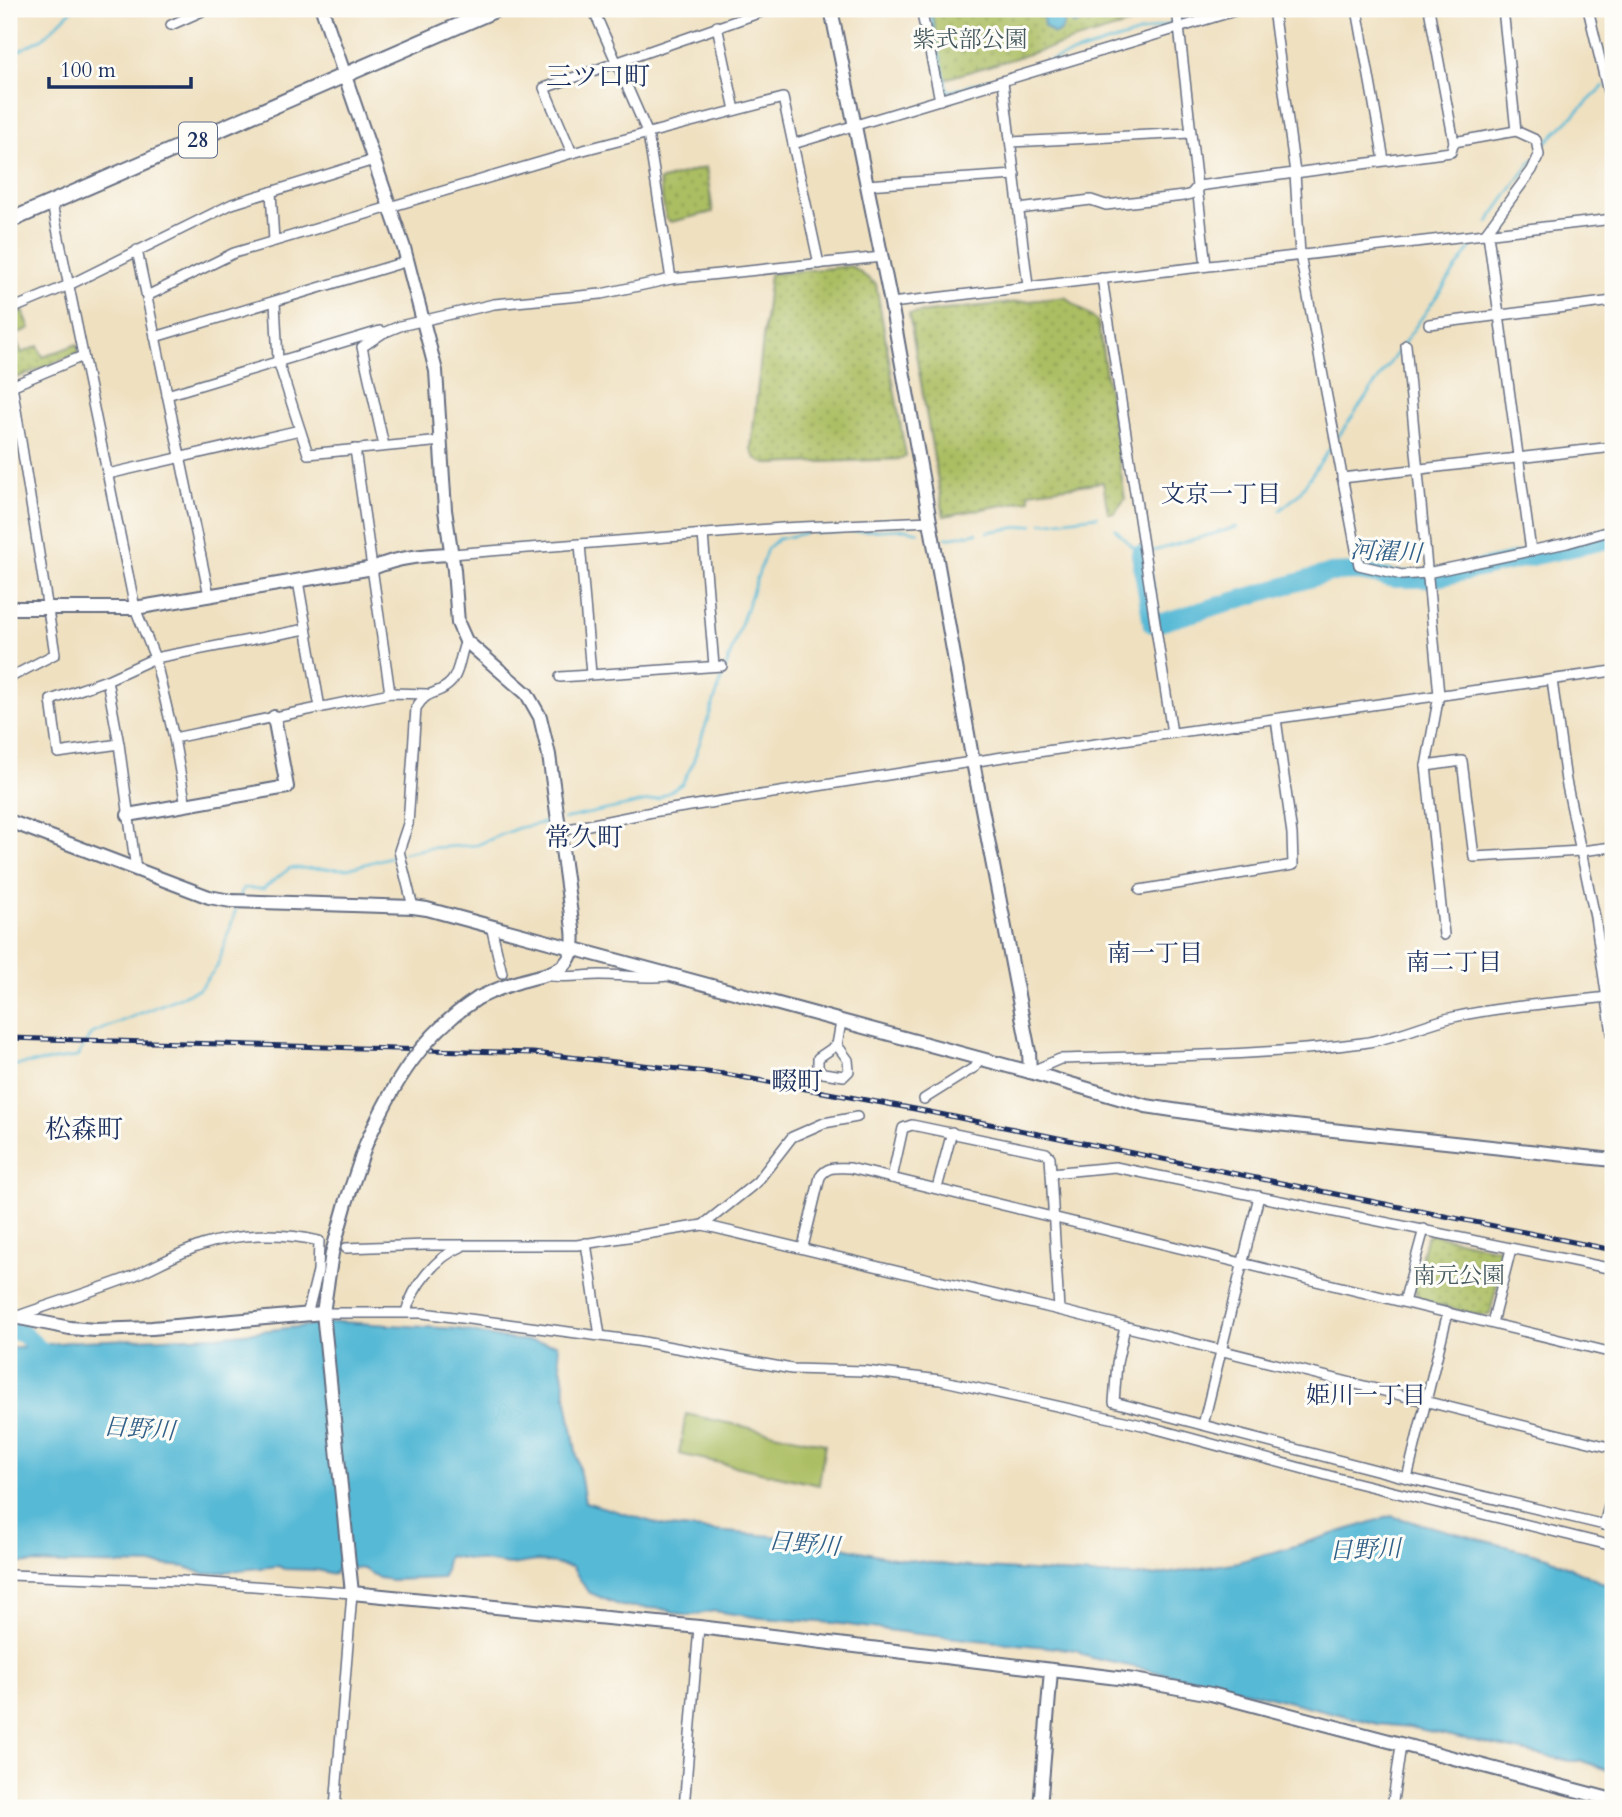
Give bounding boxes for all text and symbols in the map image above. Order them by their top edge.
park label: 紫式部公園 [913,24,1028,55]
scale bar [49,46,191,90]
text: 100 m [60,56,116,85]
district label: 三ツ口町 [546,59,650,94]
road number: 28 [179,122,217,158]
district label: 文京一丁目 [1161,478,1281,511]
water label: 河濯川 [1349,534,1426,571]
district label: 常久町 [545,820,623,855]
district label: 南一丁目 [1107,937,1203,970]
district label: 南二丁目 [1406,946,1502,979]
district label: 畷町 [771,1064,823,1099]
district label: 松森町 [45,1112,123,1147]
park label: 南元公園 [1413,1260,1505,1291]
district label: 姫川一丁目 [1306,1379,1426,1412]
water label: 日野川 [102,1410,179,1448]
water label: 日野川 [767,1524,844,1564]
water label: 日野川 [1328,1532,1405,1568]

